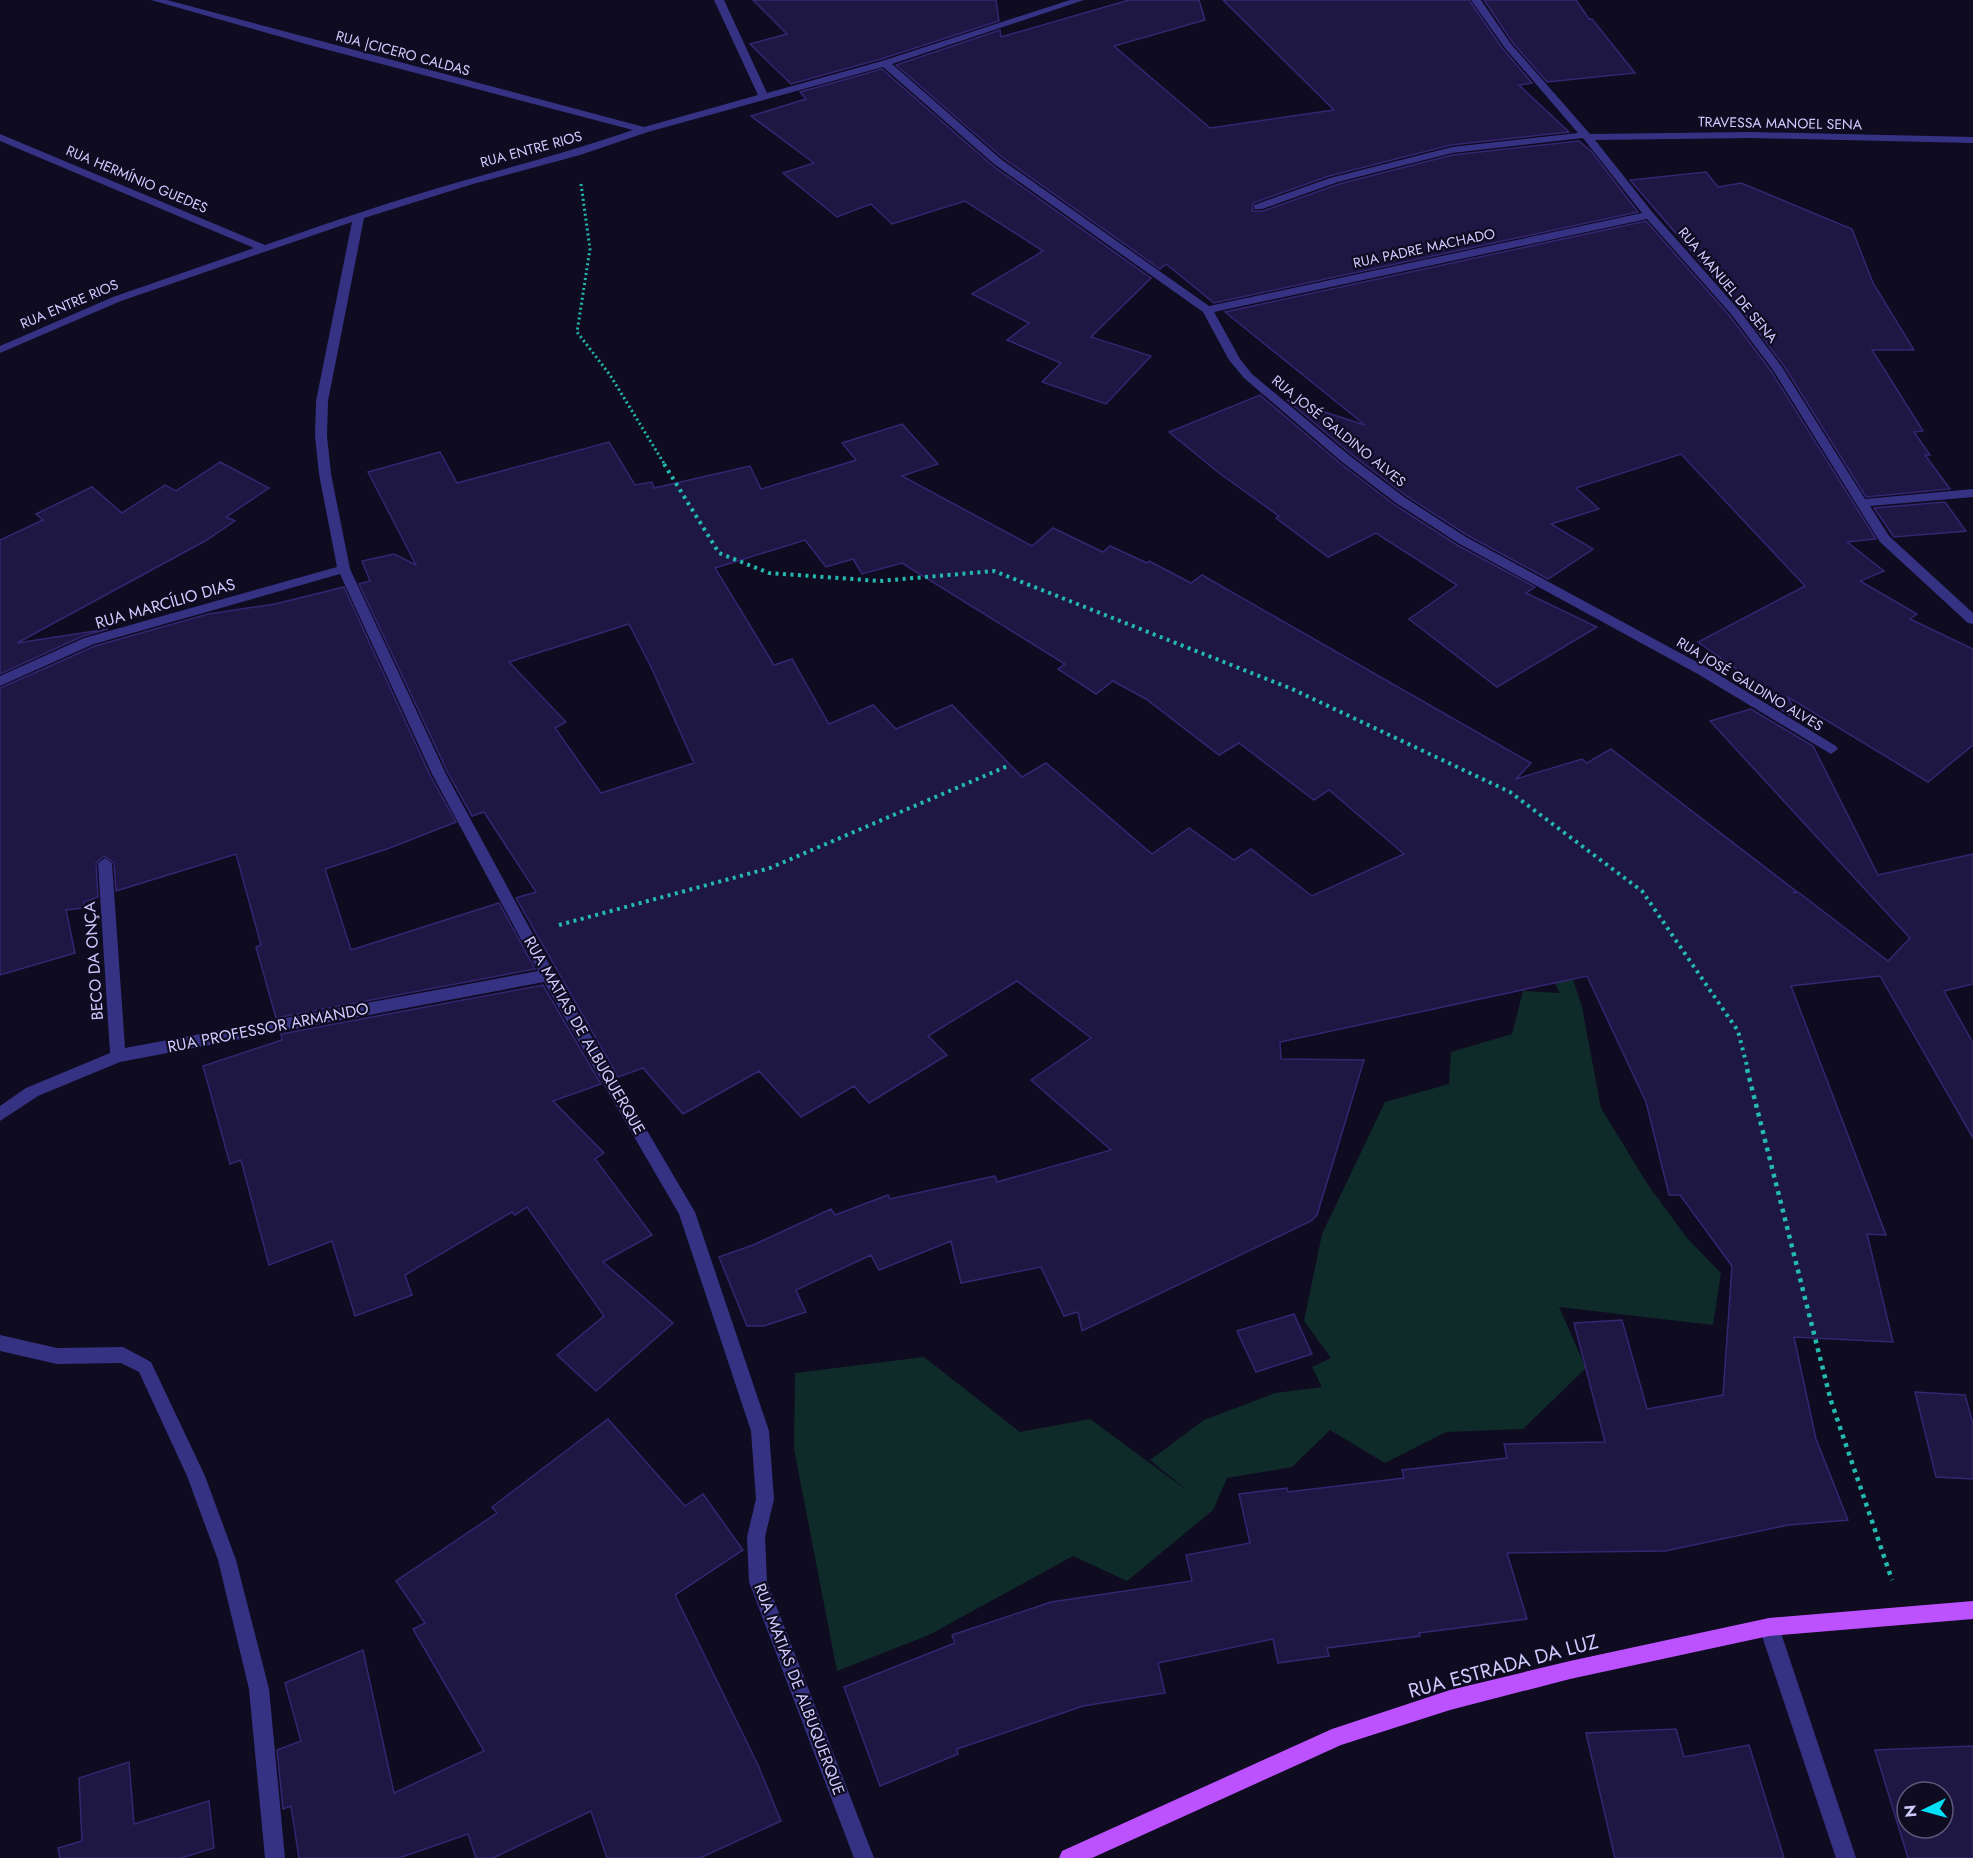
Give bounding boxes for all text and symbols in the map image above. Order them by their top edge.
street label: RUA |CICERO CALDAS [334,25,473,81]
street label: TRAVESSA MANOEL SENA [1698,112,1863,134]
street label: RUA ENTRE RIOS [478,126,585,172]
street label: RUA HERMÍNIO GUEDES [63,140,211,218]
street label: RUA PADRE MACHADO [1351,223,1497,273]
street label: RUA MANUEL DE SENA [1674,223,1783,348]
street label: RUA ENTRE RIOS [17,274,121,334]
street label: RUA JOSÉ GALDINO ALVES [1267,370,1411,492]
street label: RUA MARCÍLIO DIAS [93,572,238,634]
street label: RUA JOSÉ GALDINO ALVES [1673,632,1827,736]
street label: BECO DA ONÇA [78,901,109,1021]
street label: RUA MATIAS DE ALBUQUERQUE [518,932,651,1139]
street label: RUA PROFESSOR ARMANDO [166,997,371,1058]
street label: RUA MATIAS DE ALBUQUERQUE [748,1580,851,1798]
street label: RUA ESTRADA DA LUZ [1405,1627,1601,1706]
north arrow [1895,1780,1955,1840]
text: N [1899,1804,1923,1819]

